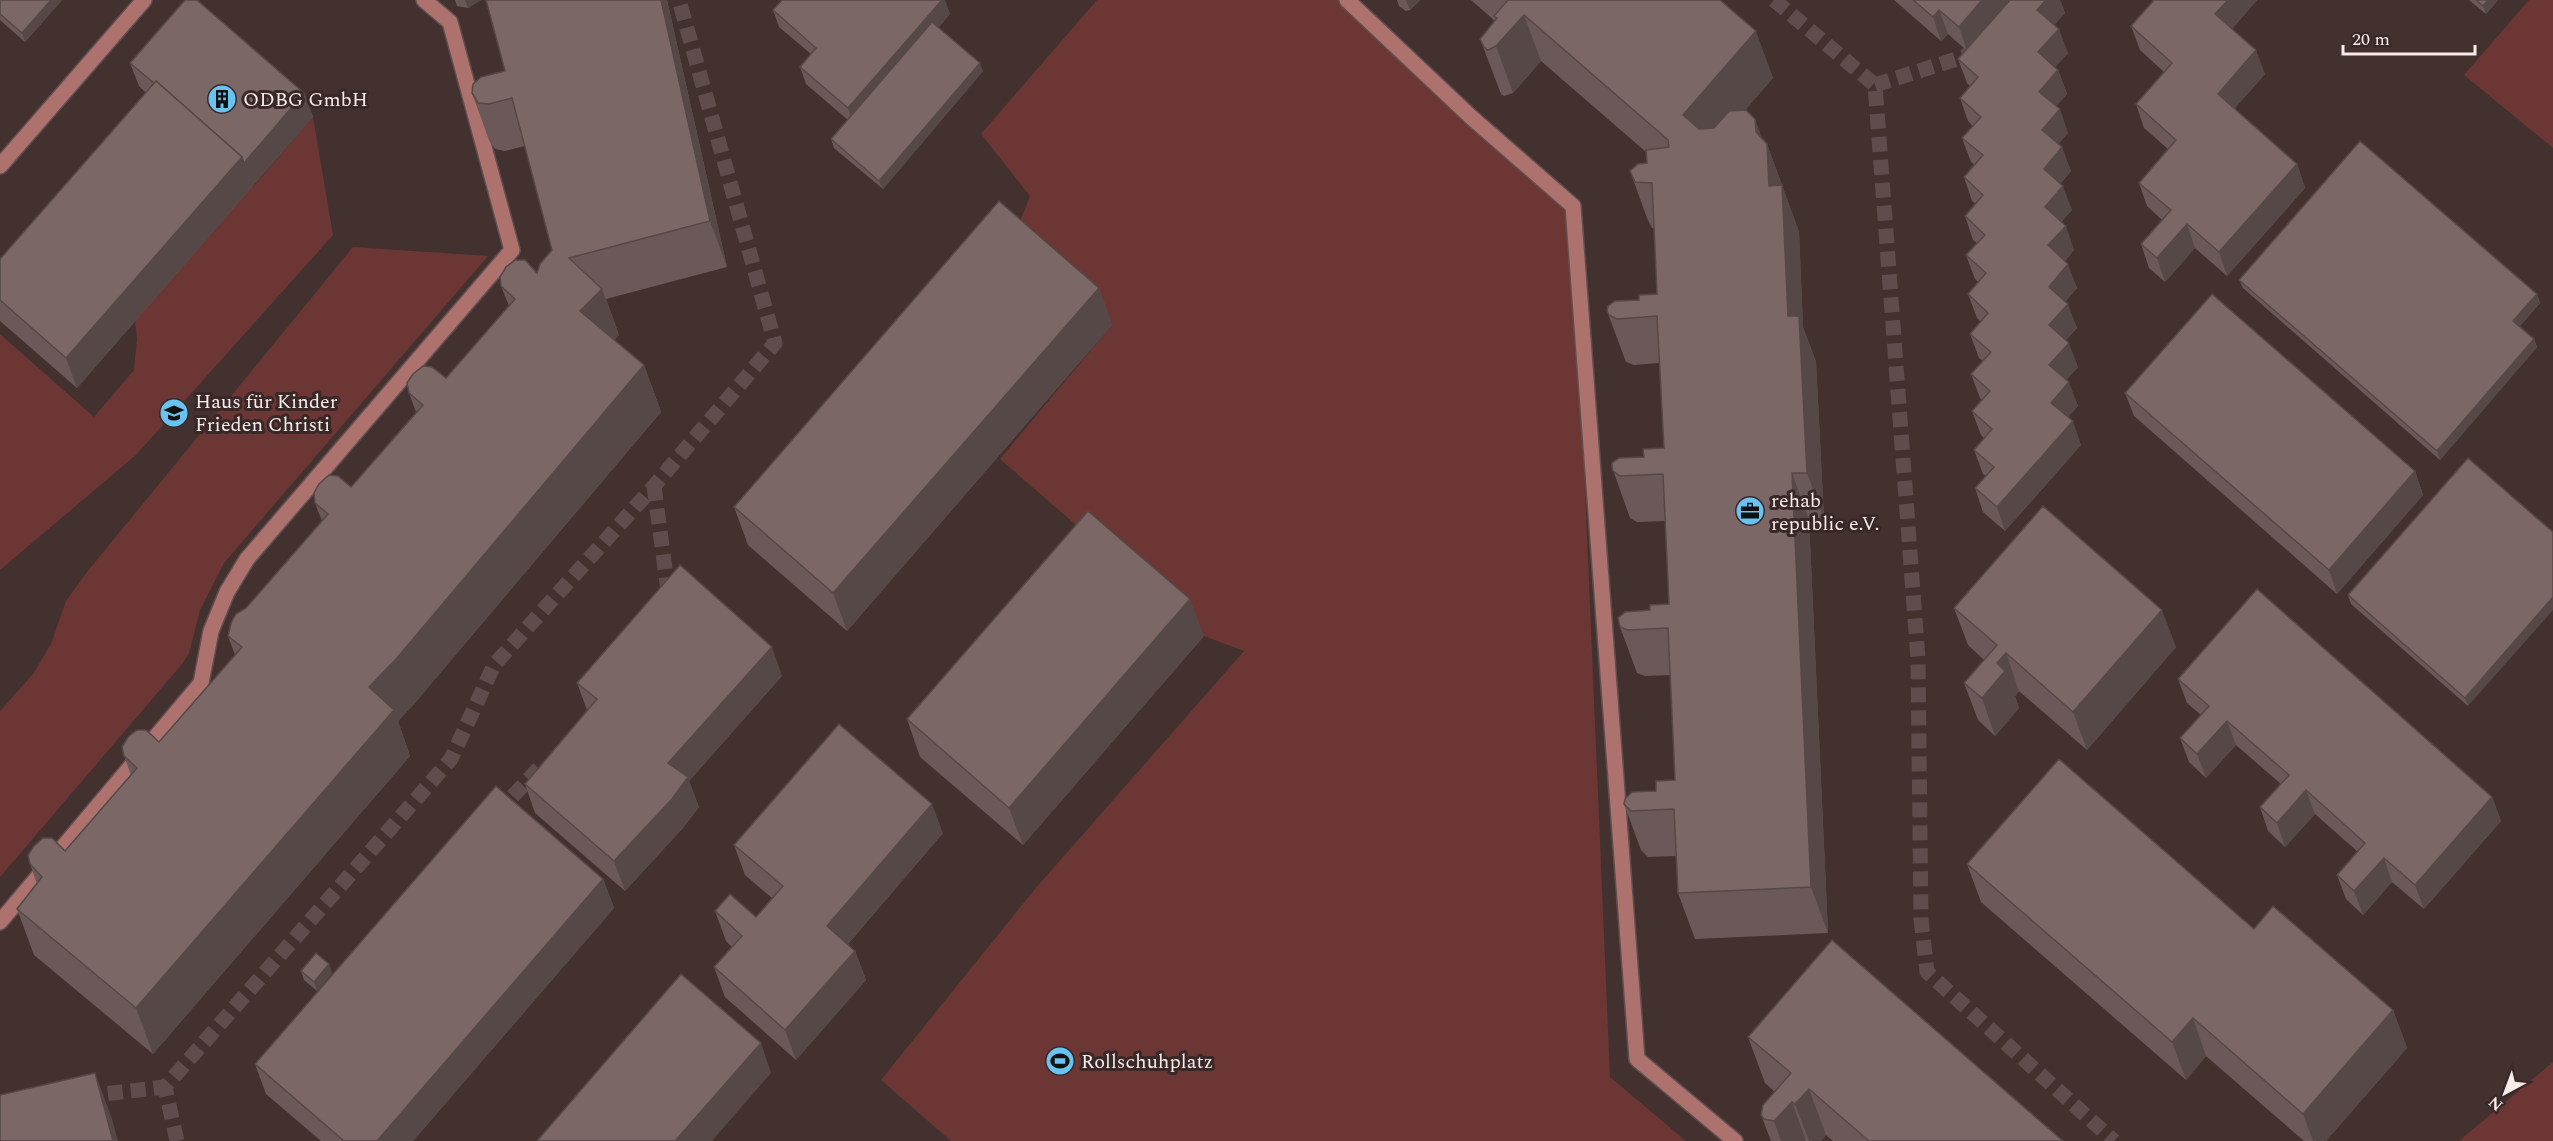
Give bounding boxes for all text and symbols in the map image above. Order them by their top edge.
scale bar [2343,18,2475,56]
text: 20 m [2352,26,2390,53]
building icon: ODBG GmbH [206,83,238,115]
place label: ODBG GmbH [243,85,368,115]
place label: Haus für Kinder Frieden Christi [195,387,338,440]
school or university icon: Haus für Kinder Frieden Christi [158,397,190,429]
place label: rehab republic e.V. [1771,486,1879,539]
office icon: rehab republic e.V. [1734,495,1766,527]
sports icon: Rollschuhplatz [1044,1045,1076,1077]
place label: Rollschuhplatz [1081,1047,1213,1077]
north arrow [2475,1063,2535,1123]
text: N [2483,1090,2509,1117]

